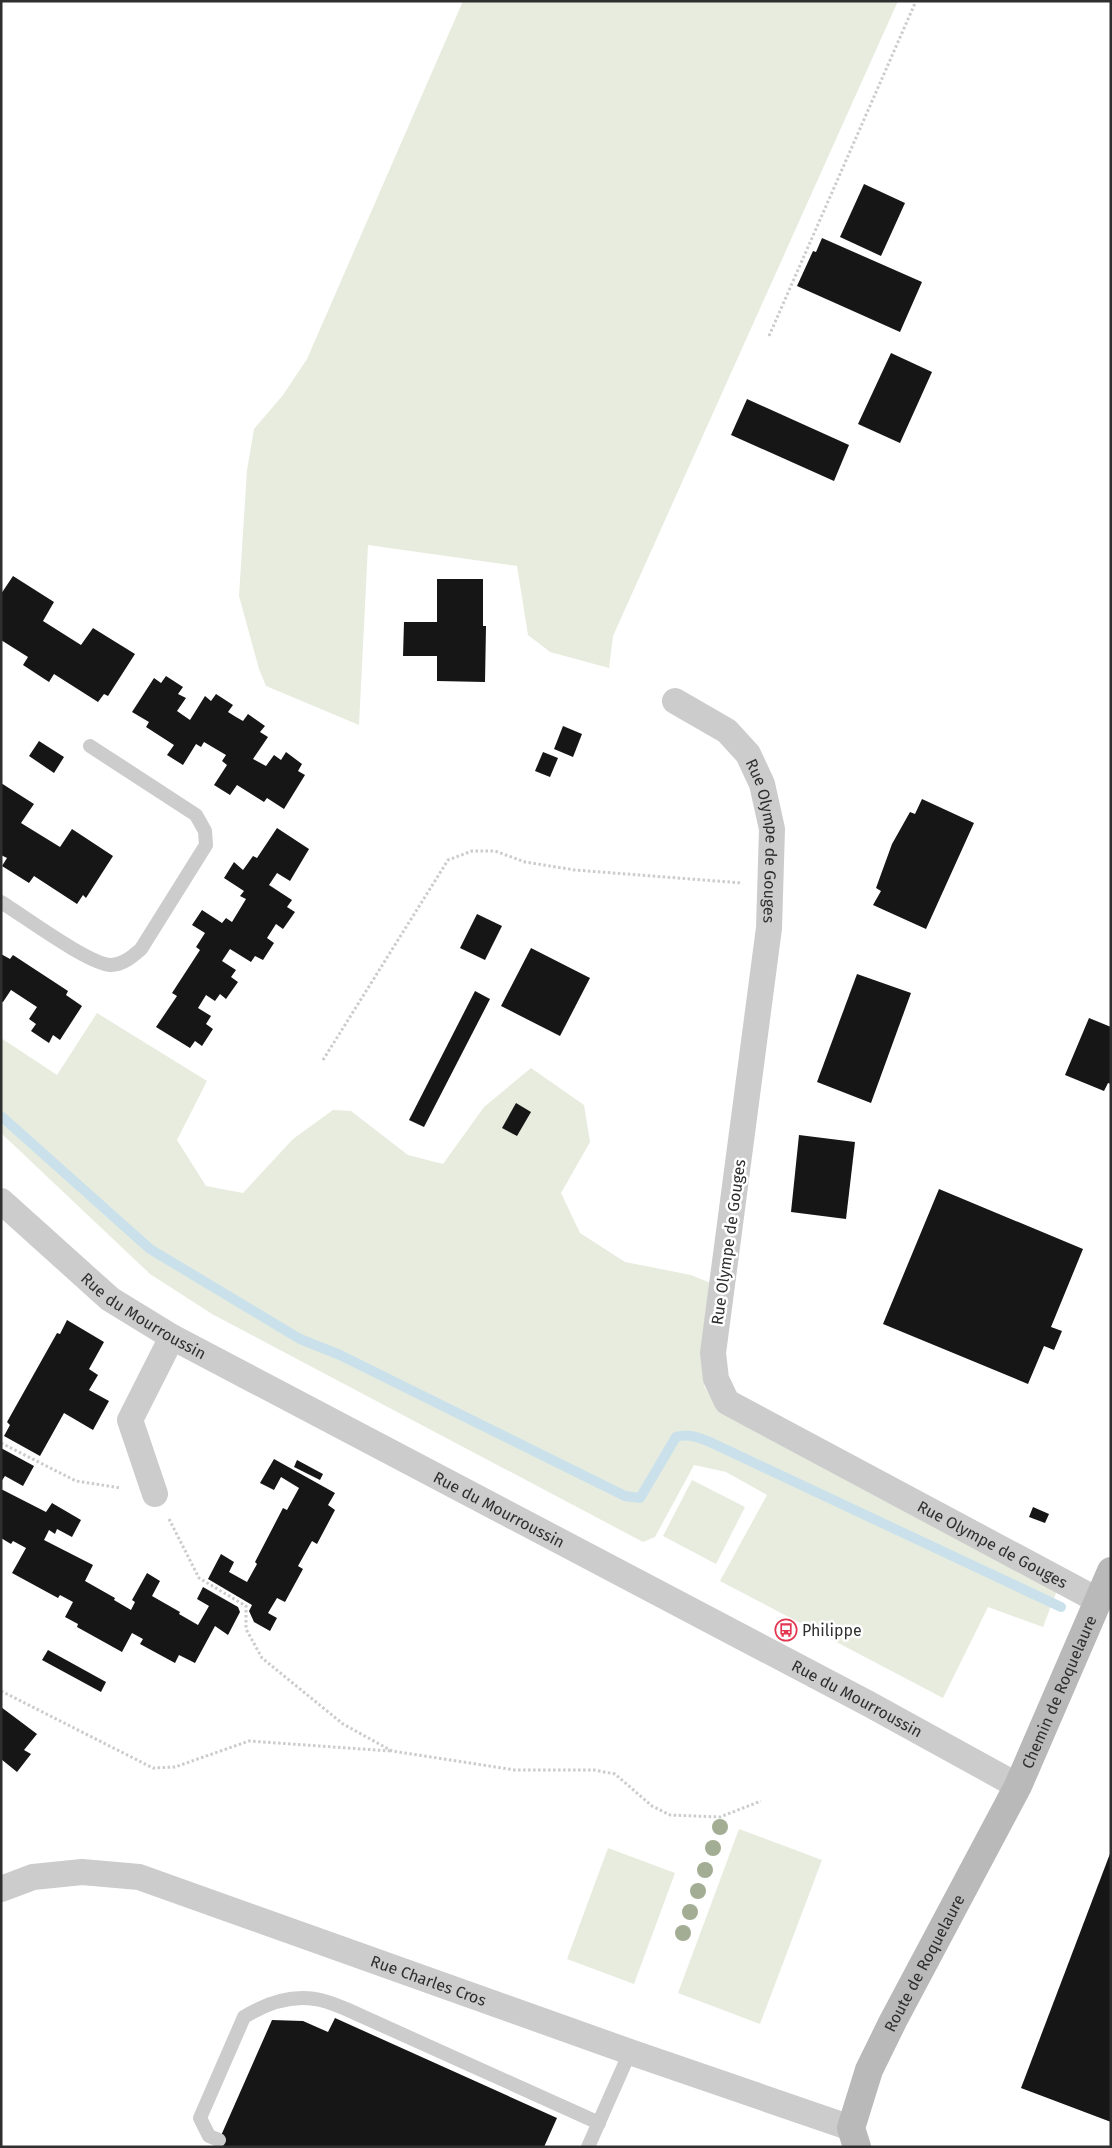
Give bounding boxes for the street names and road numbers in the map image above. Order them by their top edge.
street label: Rue Olympe de Gouges [742,756,781,924]
street label: Rue Olympe de Gouges [707,1158,750,1326]
street label: Rue du Mourroussin [77,1269,209,1363]
street label: Rue du Mourroussin [430,1467,568,1552]
street label: Rue Olympe de Gouges [914,1497,1071,1592]
street label: Chemin de Roquelaure [1018,1613,1101,1771]
street label: Rue du Mourroussin [788,1656,926,1742]
street label: Route de Roquelaure [880,1891,969,2035]
street label: Rue Charles Cros [368,1951,489,2010]

